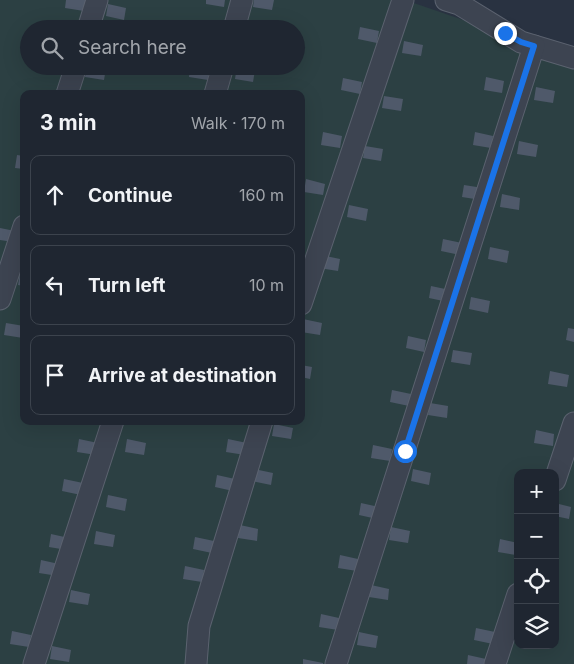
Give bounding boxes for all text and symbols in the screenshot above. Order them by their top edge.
search box [20,20,305,75]
route end [494,22,517,45]
icon: search [38,34,66,62]
text: Search here [78,36,187,59]
text: 3 min [40,110,96,135]
text: Walk · 170 m [191,113,285,133]
icon: ahead [41,181,69,209]
text: Continue [88,184,173,207]
text: 160 m [239,185,284,205]
icon: left [41,271,69,299]
text: Turn left [88,274,166,297]
text: 10 m [249,275,284,295]
icon: arrive [41,361,69,389]
text: Arrive at destination [88,364,277,387]
route start [394,440,417,463]
map controls [514,469,559,649]
button: + [514,469,559,514]
button: − [514,514,559,559]
button: locate [514,559,559,604]
button: layers [514,604,559,649]

